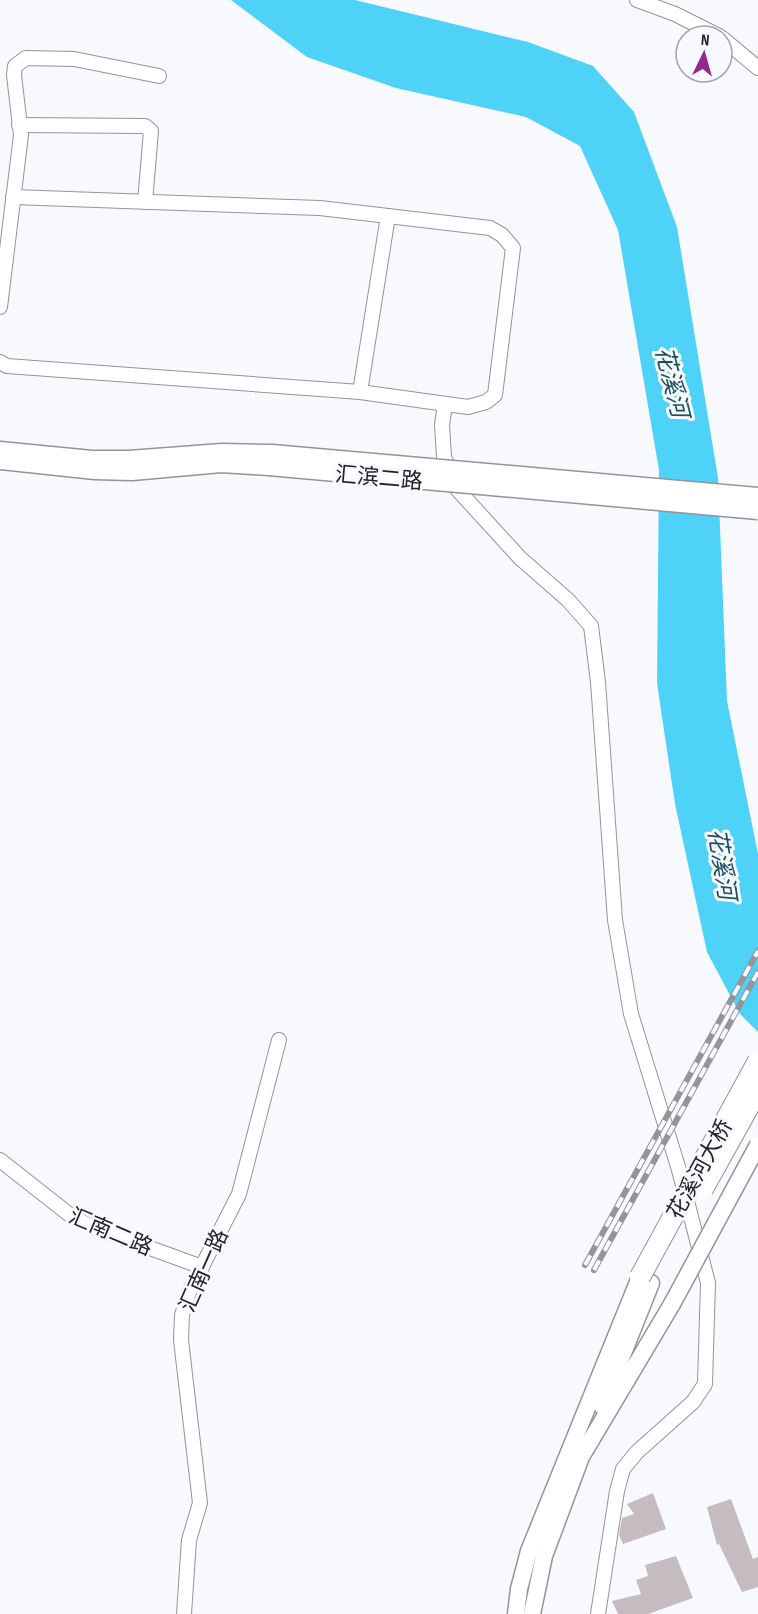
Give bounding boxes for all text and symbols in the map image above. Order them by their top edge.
north arrow [674,24,734,84]
text: N [700,31,710,50]
water label: 花溪河 [649,344,695,424]
street label: 汇滨二路 [334,461,424,496]
water label: 花溪河 [702,826,742,906]
street label: 花溪河大桥 [662,1115,739,1224]
street label: 汇南二路 [65,1203,156,1262]
street label: 汇南一路 [174,1225,235,1316]

